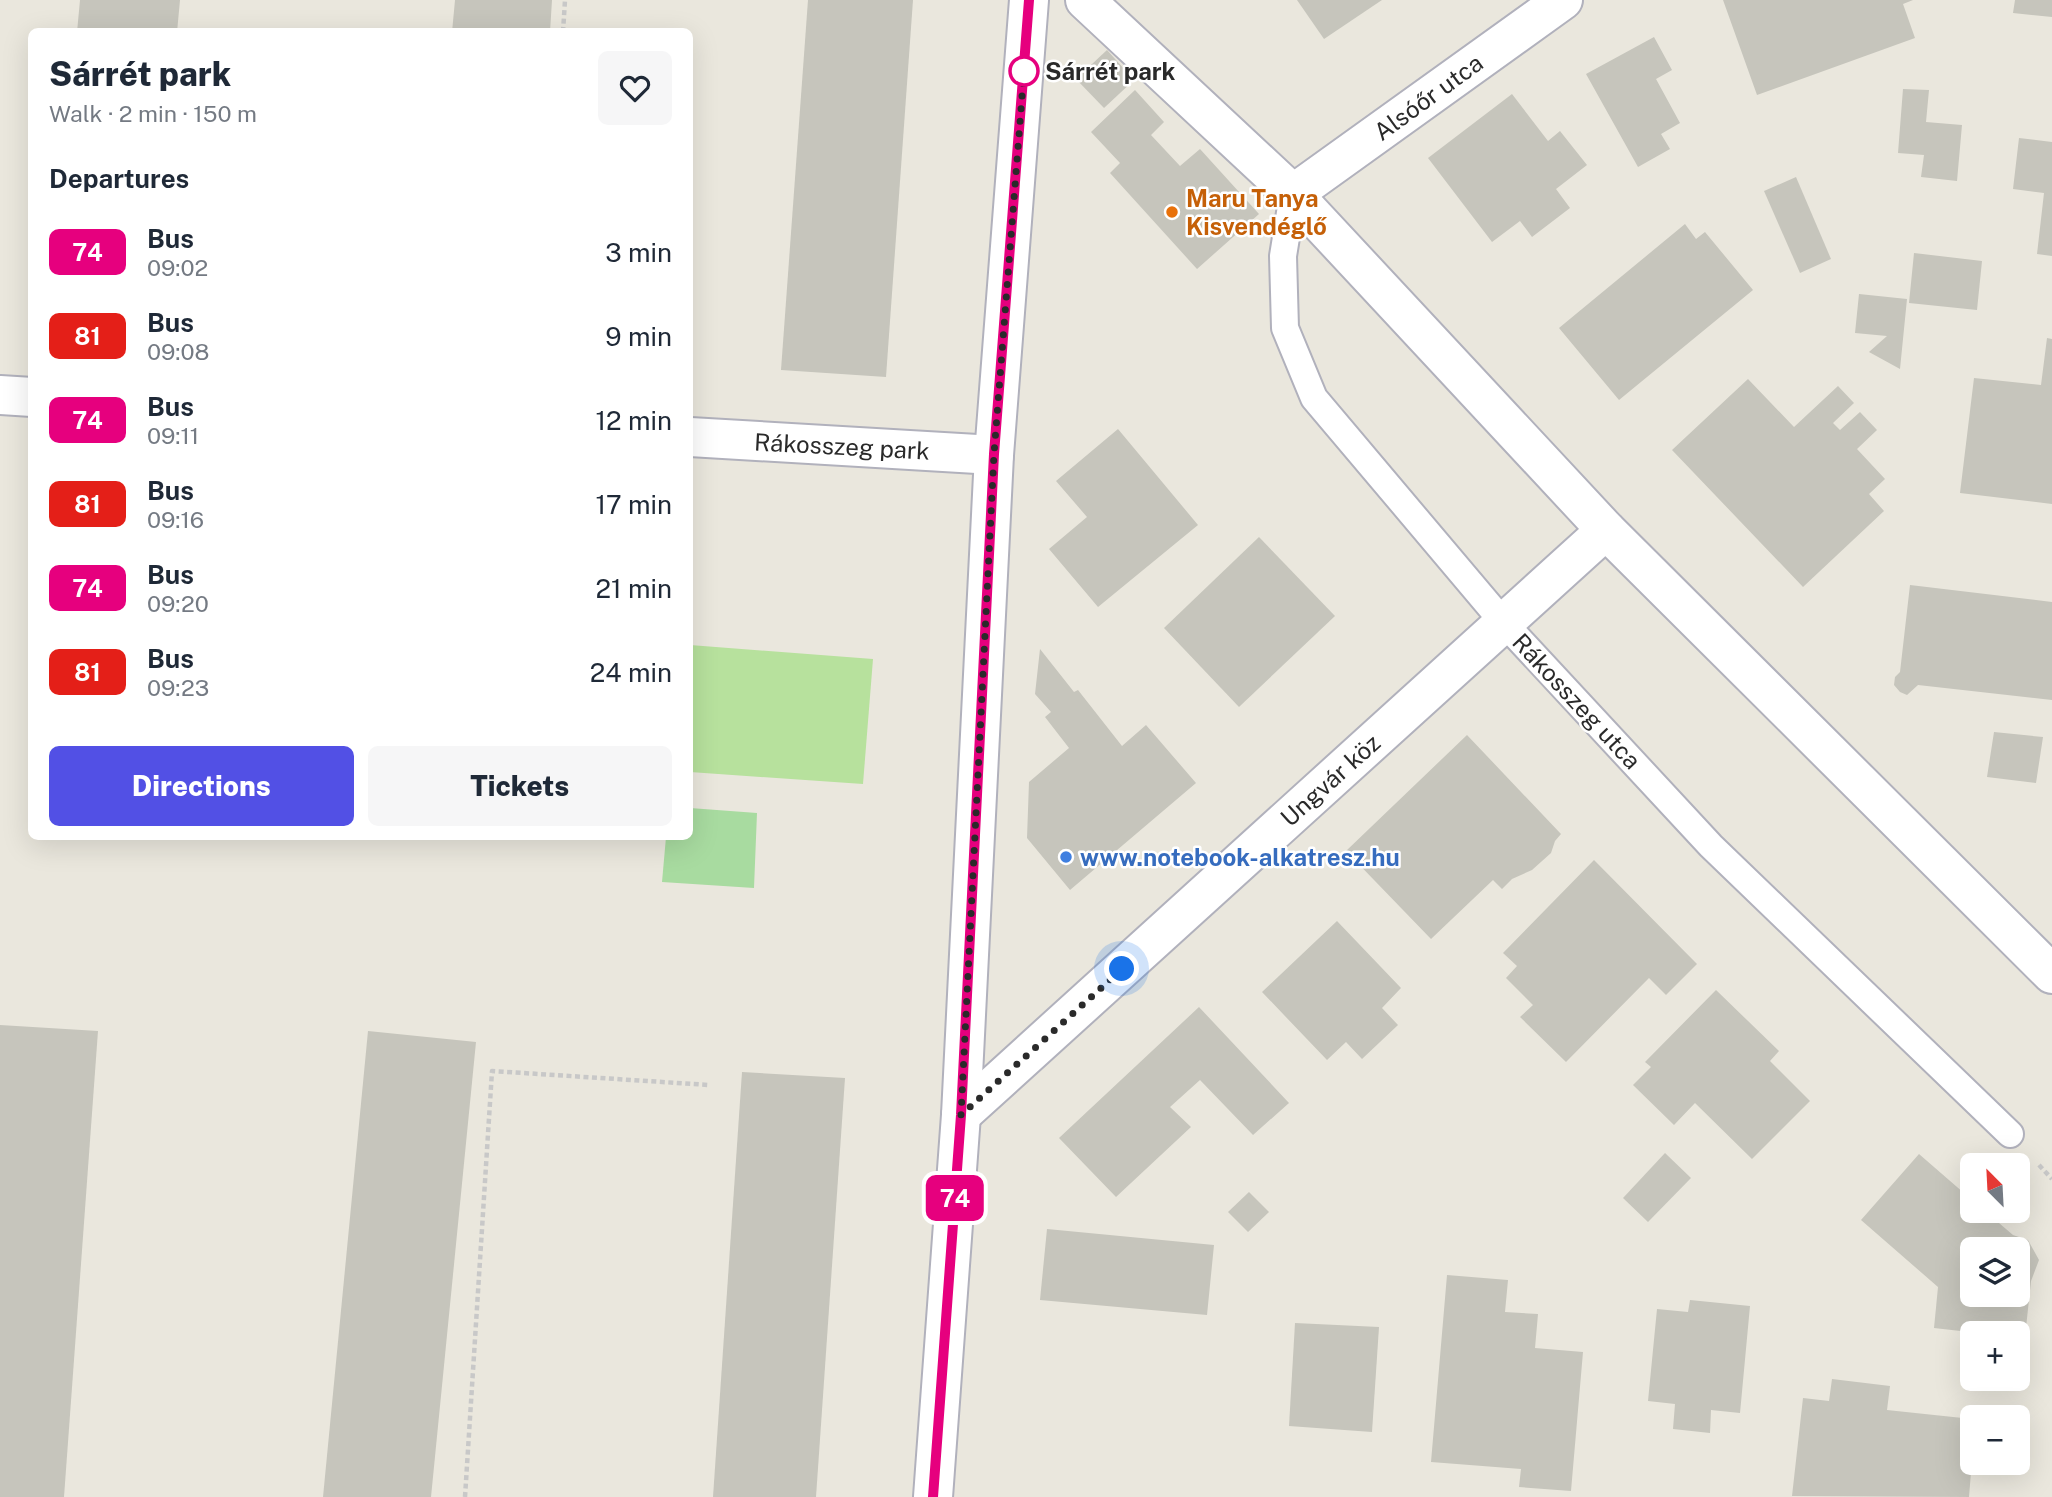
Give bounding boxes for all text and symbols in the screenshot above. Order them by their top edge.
street label: Alsóőr utca [1368,48,1488,146]
button: heart [598,51,672,125]
text: Sárrét park [49,55,231,93]
marker: Sárrét park [1009,56,1039,86]
place label: Sárrét park [1045,57,1176,85]
text: Walk · 2 min · 150 m [49,100,257,127]
text: Departures [49,163,189,194]
place label: Maru Tanya Kisvendéglő [1186,184,1328,240]
marker: Maru Tanya Kisvendéglő [1164,204,1180,220]
text: Bus [147,223,194,254]
text: 3 min [605,237,672,268]
text: 74 [72,238,103,266]
text: 09:02 [147,254,208,281]
text: Bus [147,307,194,338]
text: 9 min [605,321,672,352]
text: 81 [74,322,101,350]
text: 09:08 [147,338,209,365]
text: Bus [147,391,194,422]
text: 12 min [596,405,672,436]
text: 74 [72,406,103,434]
text: 09:11 [147,422,199,449]
street label: Rákosszeg park [753,427,931,465]
text: Bus [147,475,194,506]
text: 17 min [595,489,672,520]
text: 81 [74,490,101,518]
text: 09:16 [147,506,204,533]
text: Bus [147,559,194,590]
text: 21 min [596,573,672,604]
text: 74 [72,574,103,602]
text: 09:20 [147,590,209,617]
street label: Rákosszeg utca [1507,628,1647,774]
text: Bus [147,643,194,674]
text: 24 min [590,657,672,688]
text: 81 [74,658,101,686]
text: 09:23 [147,674,209,701]
street label: Ungvár köz [1275,728,1385,832]
button: Directions [49,746,354,826]
button: Tickets [368,746,672,826]
place label: www.notebook-alkatresz.hu [1080,843,1400,871]
marker: www.notebook-alkatresz.hu [1058,849,1074,865]
your location [1104,951,1139,986]
north arrow [1960,1153,2030,1223]
map controls [1960,1153,2030,1475]
line badge: 74 [923,1175,986,1221]
text: 74 [940,1184,970,1212]
button: layers [1960,1237,2030,1307]
button: + [1960,1321,2030,1391]
button: − [1960,1405,2030,1475]

